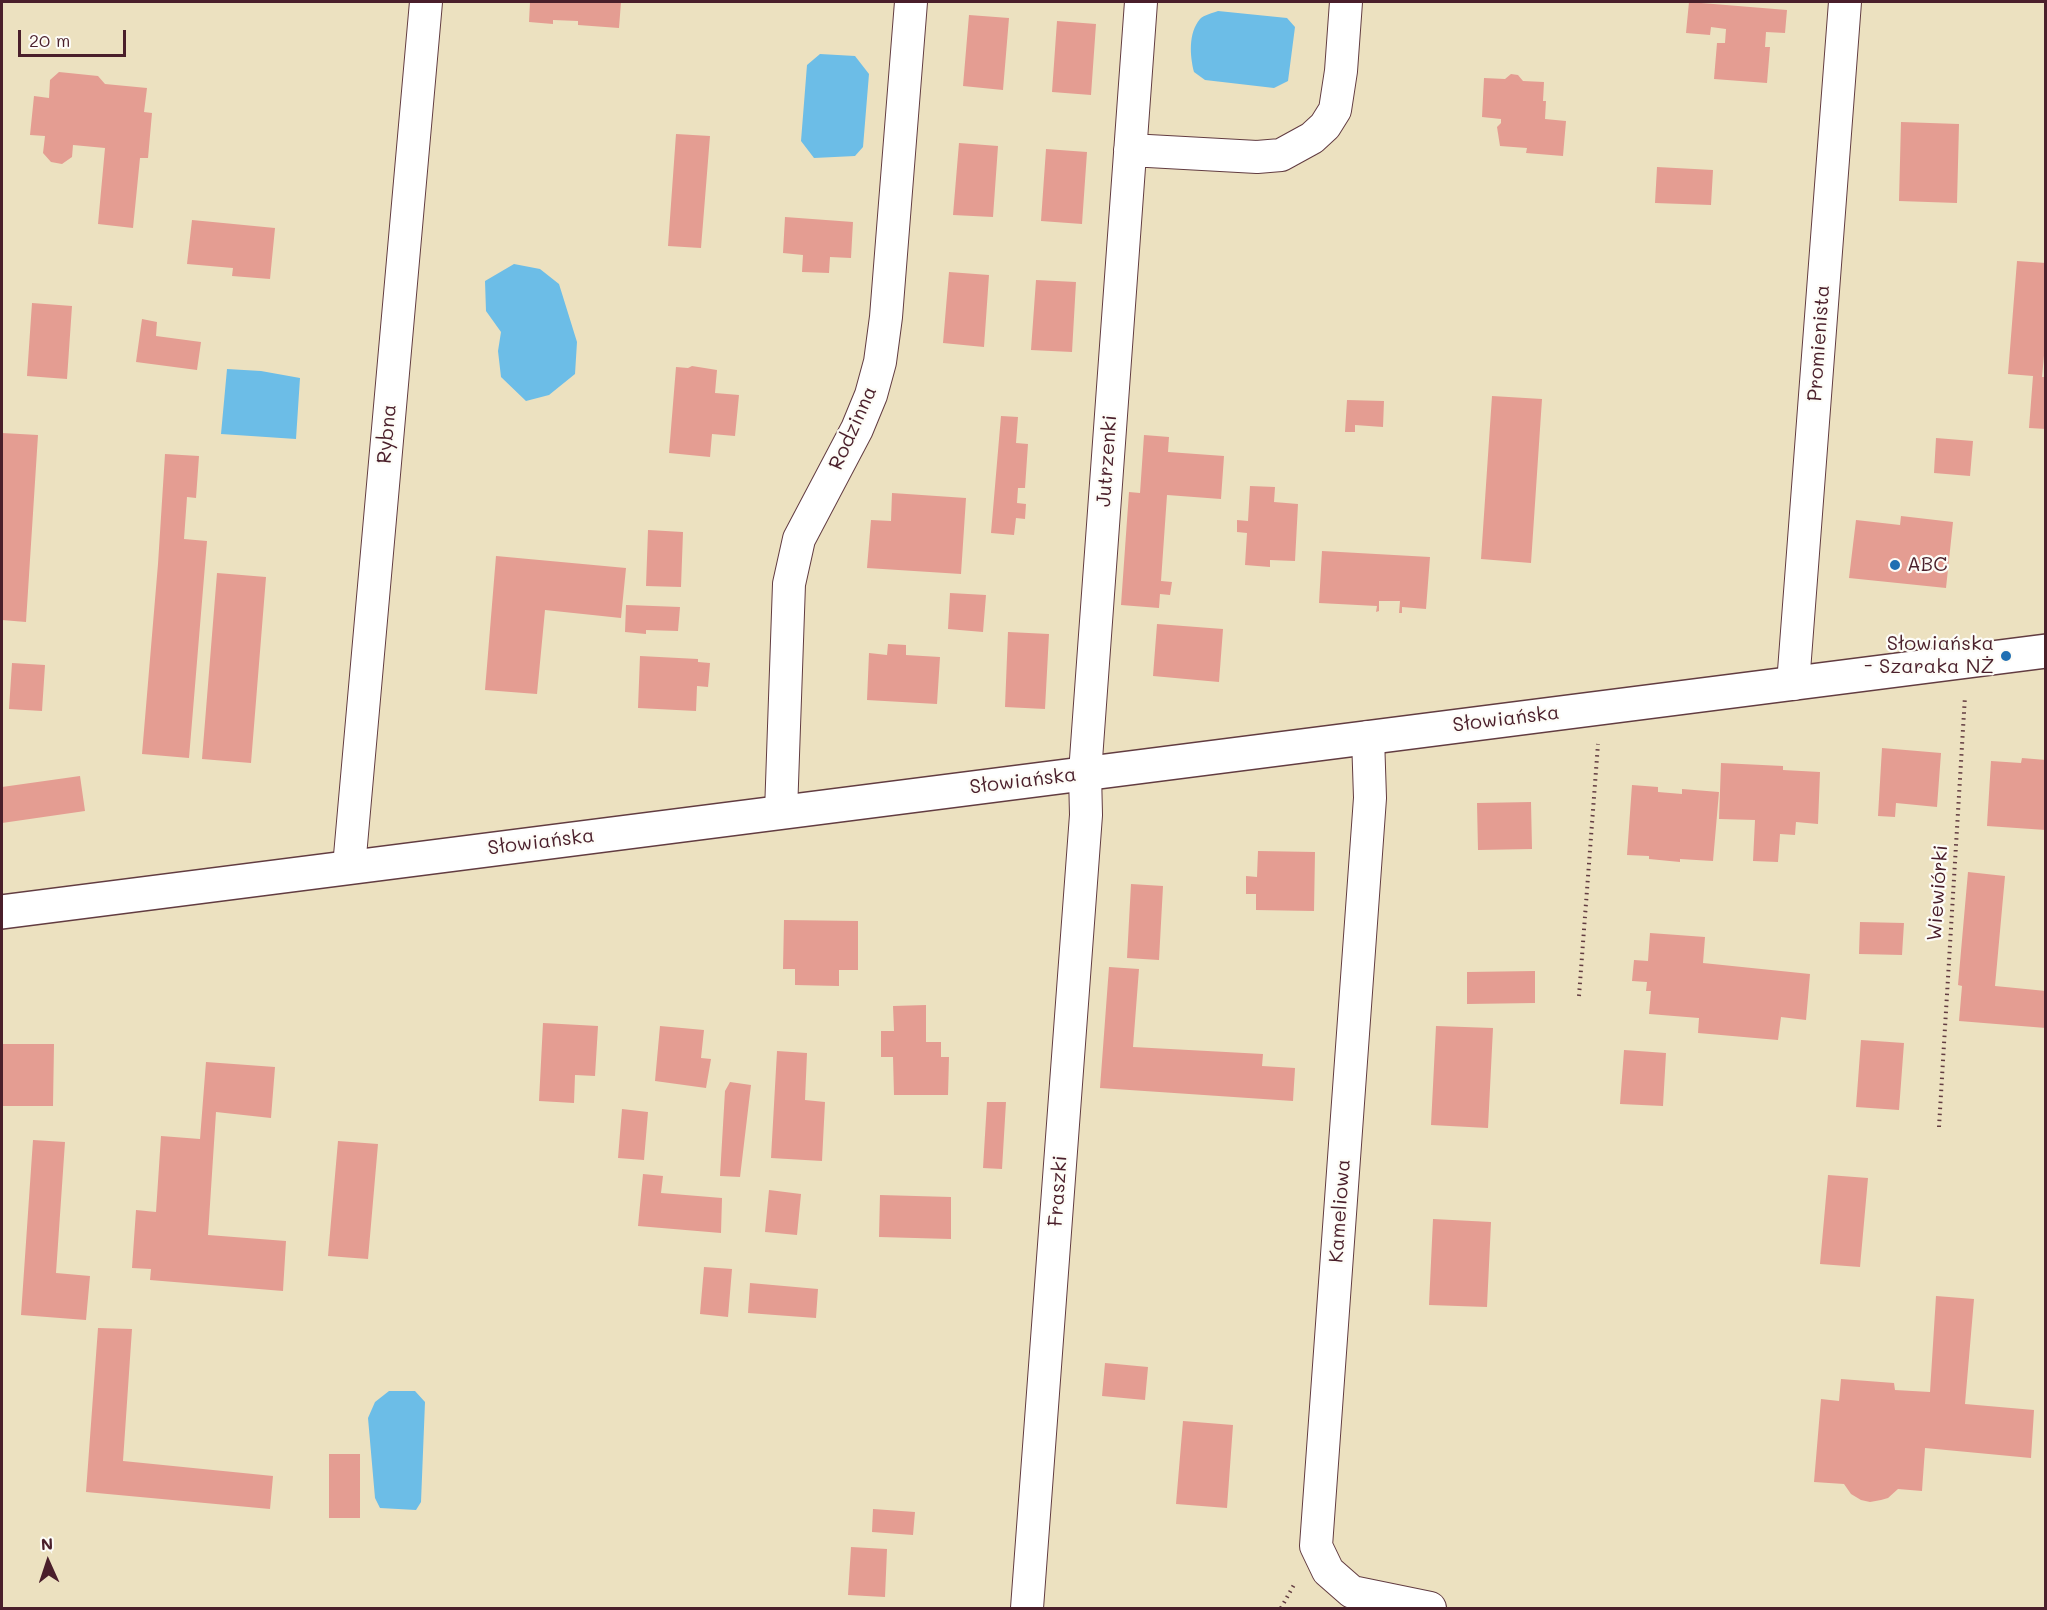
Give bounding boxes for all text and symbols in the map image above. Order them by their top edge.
scale bar [21,18,129,56]
text: 20 m [29,28,70,52]
street label: Promienista [1803,284,1835,402]
street label: Rodzinna [824,382,882,474]
street label: Rybna [372,403,402,465]
street label: Jutrzenki [1092,414,1122,508]
place label: ABC [1907,553,1948,577]
marker: ABC [1888,558,1902,572]
place label: Słowiańska - Szaraka NŻ [1864,632,1994,679]
marker: Słowiańska - Szaraka NŻ [1999,649,2013,663]
street label: Słowiańska [1451,701,1561,737]
street label: Słowiańska [968,763,1078,799]
street label: Słowiańska [486,824,596,860]
street label: Wiewiórki [1923,844,1953,942]
street label: Fraszki [1044,1155,1072,1227]
street label: Kameliowa [1324,1158,1356,1264]
north arrow [18,1532,78,1592]
text: N [40,1533,54,1554]

